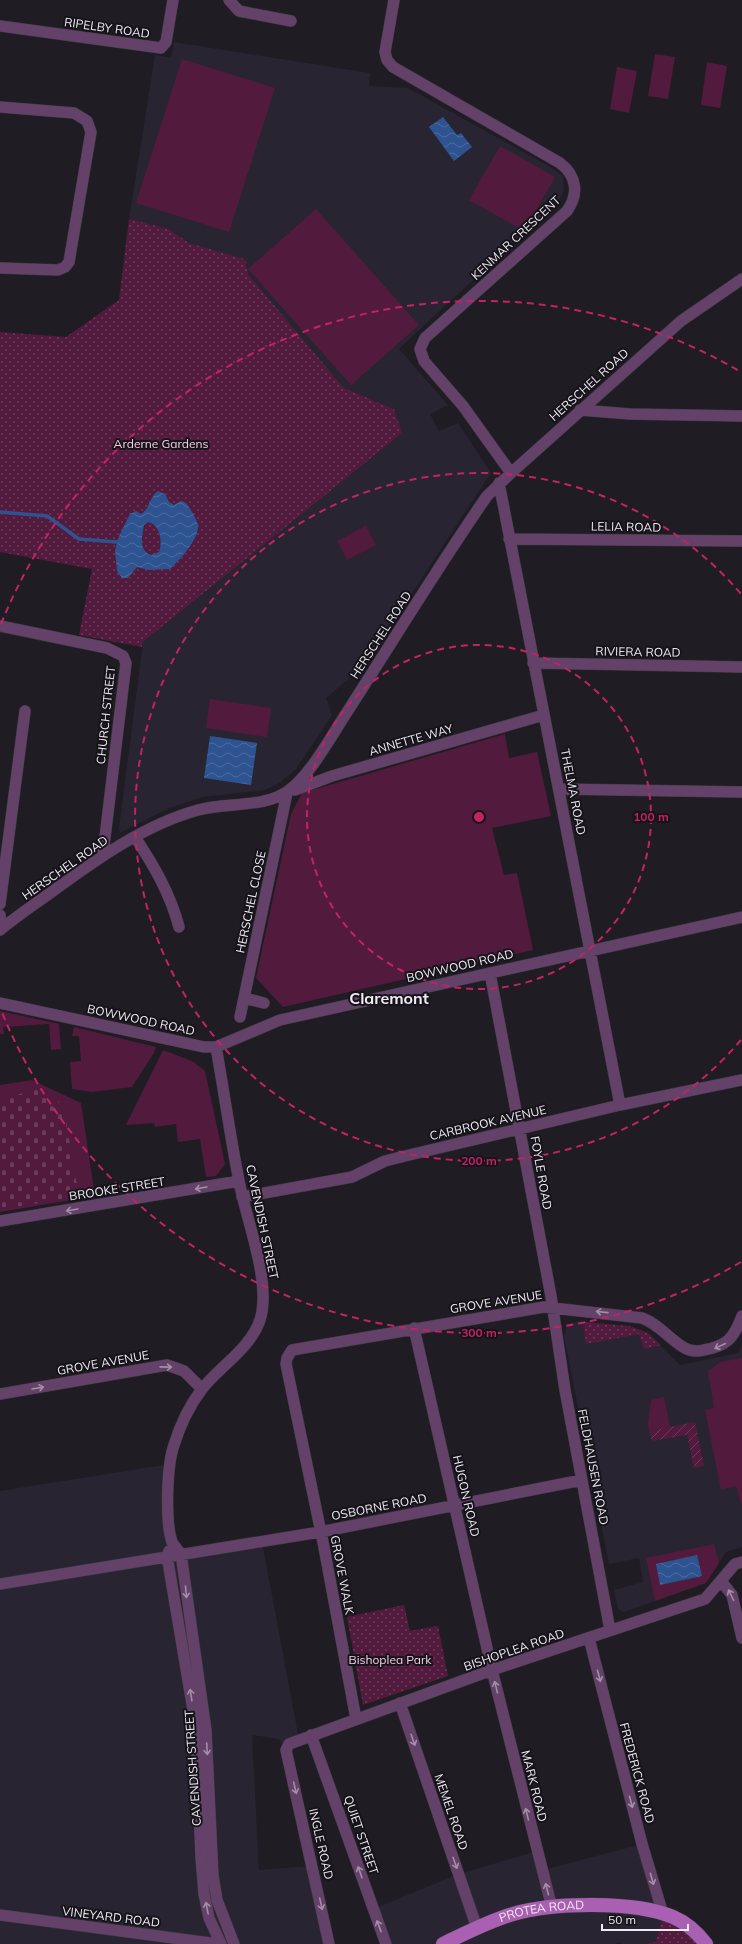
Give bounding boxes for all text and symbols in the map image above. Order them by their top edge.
street label: RIPELBY ROAD [63,14,151,41]
street label: KENMAR CRESCENT [468,192,564,283]
street label: HERSCHEL ROAD [546,345,631,424]
park label: Arderne Gardens [114,436,208,451]
street label: LELIA ROAD [591,518,661,535]
street label: HERSCHEL ROAD [347,588,414,681]
street label: RIVIERA ROAD [595,643,681,660]
street label: CHURCH STREET [93,664,118,765]
street label: ANNETTE WAY [367,720,455,759]
street label: THELMA ROAD [558,748,589,836]
text: 100 m [633,809,669,824]
centre of rings [472,810,486,824]
street label: HERSCHEL ROAD [19,832,111,903]
street label: HERSCHEL CLOSE [232,849,269,954]
street label: BOWWOOD ROAD [405,946,515,985]
district label: Claremont [349,988,429,1008]
street label: BOWWOOD ROAD [86,1001,196,1038]
street label: CARBROOK AVENUE [428,1102,548,1143]
street label: FOYLE ROAD [528,1135,555,1211]
text: 200 m [461,1153,497,1168]
street label: CAVENDISH STREET [243,1163,282,1281]
street label: BROOKE STREET [68,1173,167,1203]
one-way arrow [195,1184,208,1192]
one-way arrow [66,1206,79,1214]
street label: GROVE AVENUE [449,1287,543,1316]
one-way arrow [596,1309,609,1316]
text: 300 m [461,1325,497,1340]
one-way arrow [714,1343,726,1350]
street label: GROVE AVENUE [56,1347,150,1378]
one-way arrow [160,1363,173,1371]
one-way arrow [32,1383,45,1391]
street label: FELDHAUSEN ROAD [575,1408,612,1526]
street label: HUGON ROAD [450,1454,483,1538]
street label: OSBORNE ROAD [330,1490,428,1523]
street label: GROVE WALK [327,1534,358,1616]
one-way arrow [183,1585,190,1598]
one-way arrow [727,1589,734,1601]
street label: BISHOPLEA ROAD [461,1625,566,1674]
park label: Bishoplea Park [348,1652,432,1667]
one-way arrow [596,1669,603,1682]
one-way arrow [492,1681,499,1694]
one-way arrow [186,1689,194,1702]
street label: CAVENDISH STREET [181,1709,204,1827]
street label: FREDERICK ROAD [617,1721,658,1825]
one-way arrow [409,1734,417,1746]
one-way arrow [203,1742,211,1755]
street label: MARK ROAD [518,1748,551,1823]
street label: MEMEL ROAD [431,1772,472,1852]
one-way arrow [291,1782,299,1795]
street label: QUIET STREET [341,1793,382,1877]
one-way arrow [628,1795,636,1808]
street label: INGLE ROAD [306,1807,337,1881]
one-way arrow [523,1807,531,1820]
one-way arrow [452,1857,459,1870]
one-way arrow [356,1865,363,1878]
one-way arrow [649,1872,657,1885]
one-way arrow [543,1883,550,1896]
one-way arrow [317,1897,325,1910]
street label: PROTEA ROAD [497,1897,584,1925]
one-way arrow [202,1902,210,1915]
street label: VINEYARD ROAD [61,1903,161,1930]
scale bar [602,1906,688,1932]
text: 50 m [608,1912,636,1927]
one-way arrow [375,1921,383,1933]

